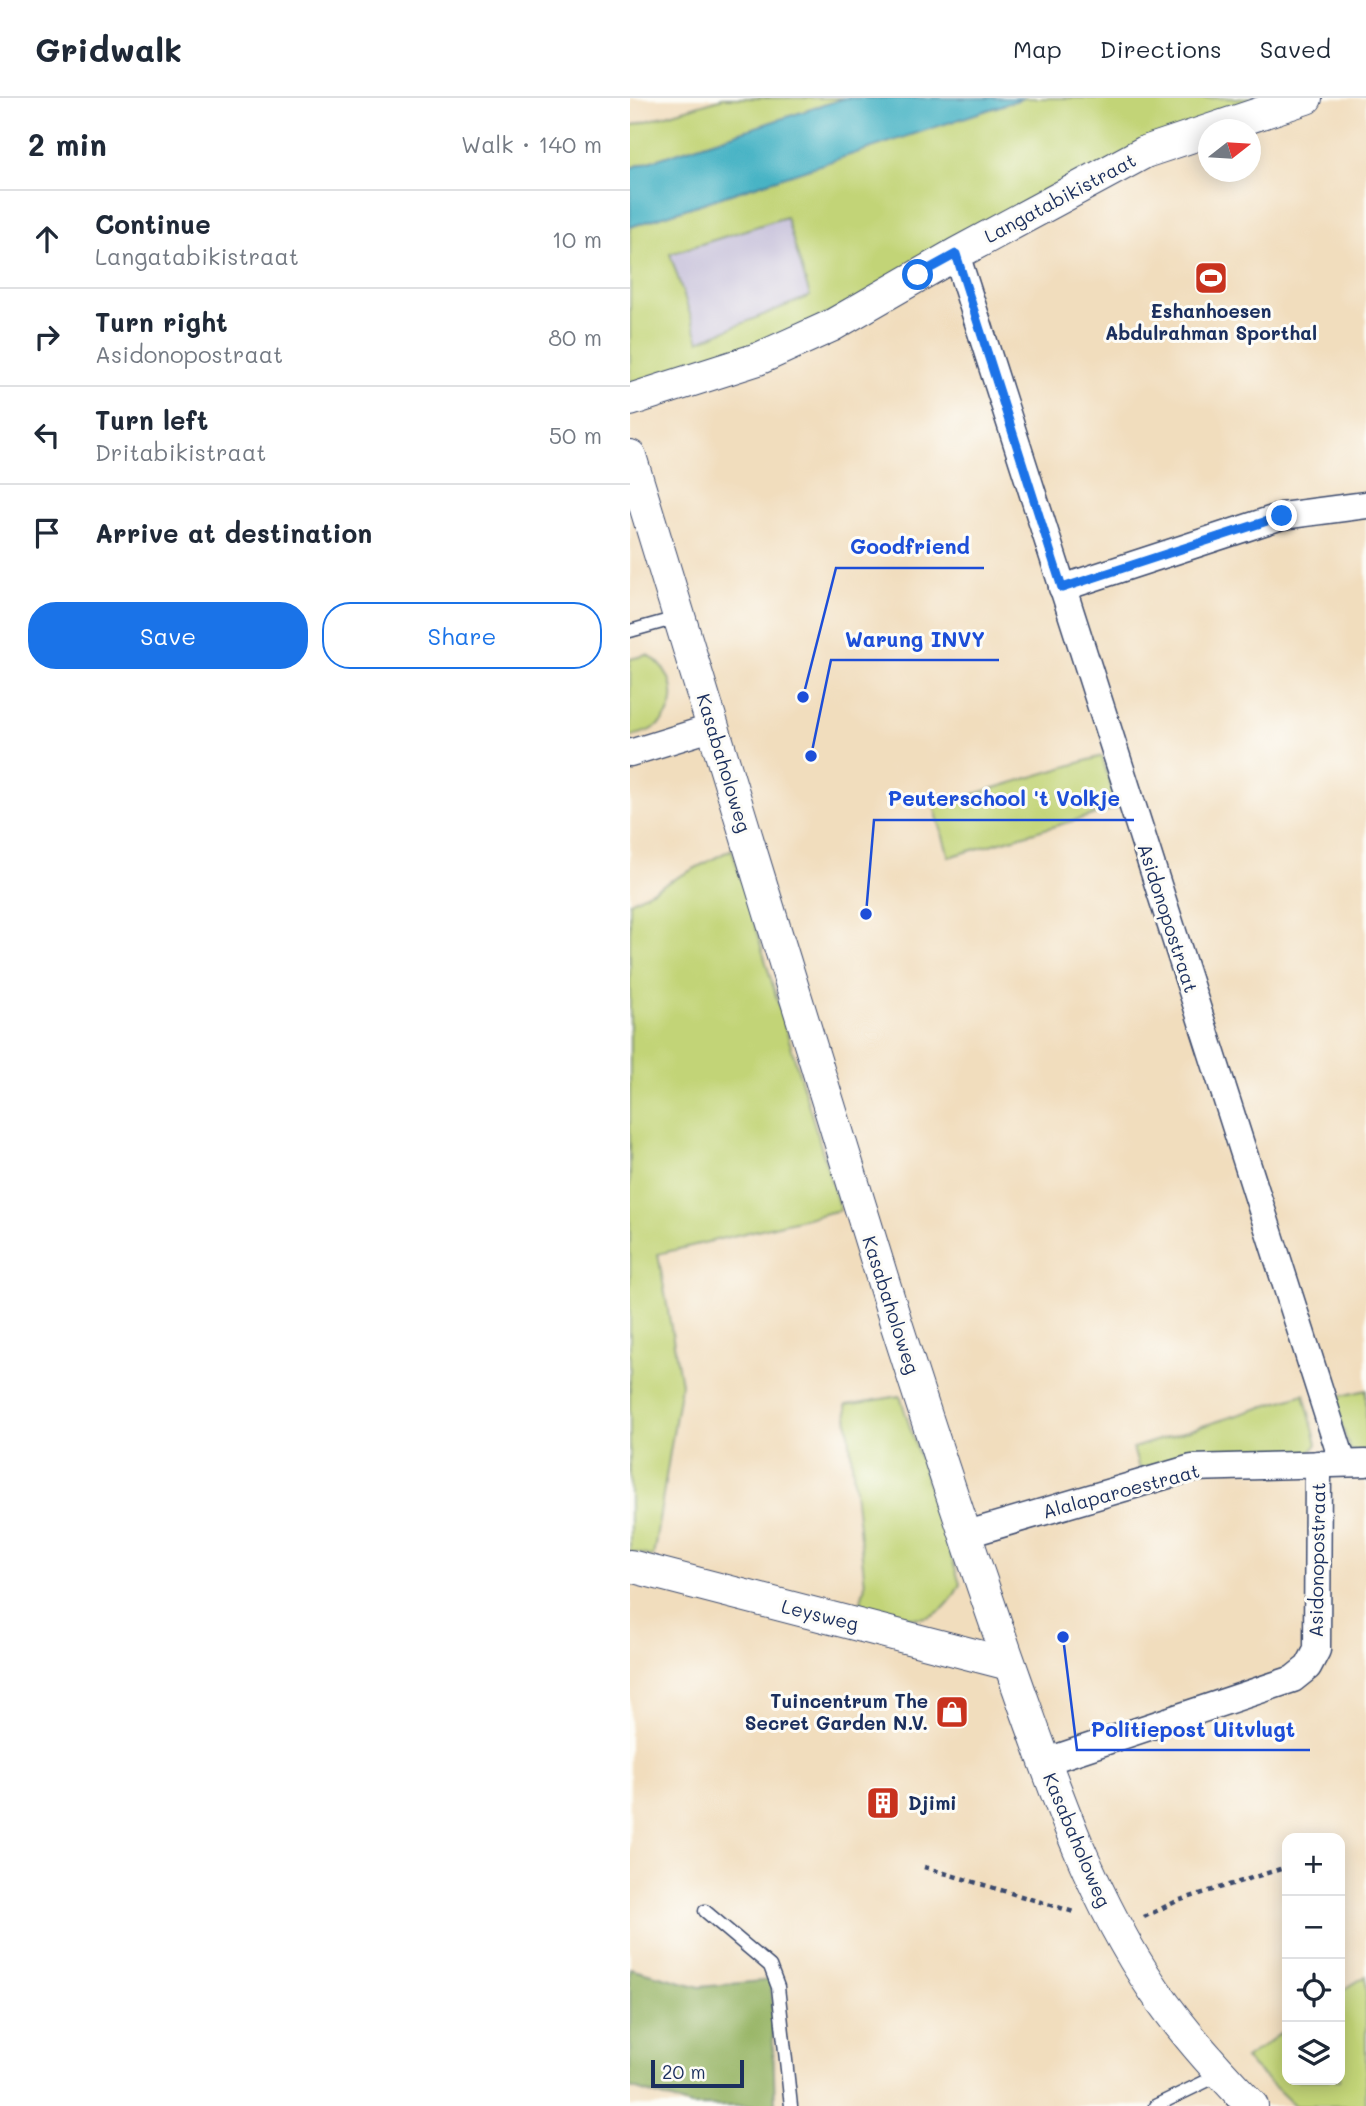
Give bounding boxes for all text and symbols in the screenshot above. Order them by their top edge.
text: Gridwalk [35,27,182,70]
text: Map [1013,33,1062,64]
text: Directions [1100,33,1222,64]
text: Saved [1260,33,1331,64]
north arrow [1198,119,1261,182]
text: 2 min [28,124,107,164]
text: Walk · 140 m [461,129,602,159]
street label: Langatabikistraat [980,147,1140,248]
text: Continue [95,207,211,241]
icon: ahead [28,220,66,258]
text: 10 m [552,224,602,254]
text: Langatabikistraat [95,241,299,271]
route start [902,259,933,290]
sports icon: Eshanhoesen Abdulrahman Sporthal [1192,259,1230,297]
place label: Eshanhoesen Abdulrahman Sporthal [1105,298,1317,345]
text: Turn right [95,305,228,339]
icon: right [28,318,66,356]
text: 80 m [548,322,602,352]
text: Asidonopostraat [95,339,283,369]
text: Turn left [95,403,208,437]
icon: left [28,416,66,454]
text: 50 m [549,420,602,450]
text: Dritabikistraat [95,437,266,467]
route end [1266,500,1297,531]
icon: arrive [28,514,66,552]
text: Arrive at destination [95,516,372,550]
callout: Goodfriend [836,526,984,568]
text: Goodfriend [850,532,970,559]
button: Save [28,602,308,669]
button: Share [322,602,602,669]
callout: Warung INVY [831,618,999,660]
text: Warung INVY [845,625,985,652]
street label: Kasabaholoweg [691,690,757,835]
callout: Peuterschool 't Volkje [874,778,1134,820]
text: Peuterschool 't Volkje [888,784,1120,811]
street label: Asidonopostraat [1133,840,1204,996]
street label: Kasabaholoweg [857,1233,926,1377]
street label: Alalaparoestraat [1040,1458,1202,1524]
street label: Asidonopostraat [1303,1482,1330,1638]
street label: Leysweg [779,1593,861,1636]
place label: Tuincentrum The Secret Garden N.V. [745,1688,928,1735]
shop icon: Tuincentrum The Secret Garden N.V. [933,1693,971,1731]
callout: Politiepost Uitvlugt [1077,1708,1310,1750]
text: Politiepost Uitvlugt [1091,1715,1295,1742]
street label: Kasabaholoweg [1038,1769,1117,1911]
building icon: Djimi [864,1784,902,1822]
place label: Djimi [908,1790,957,1815]
map controls [1282,1833,1345,2085]
button: + [1282,1833,1345,1896]
button: − [1282,1896,1345,1959]
button: locate [1282,1959,1345,2022]
button: layers [1282,2022,1345,2085]
scale bar [651,2057,744,2089]
text: 20 m [662,2059,706,2084]

